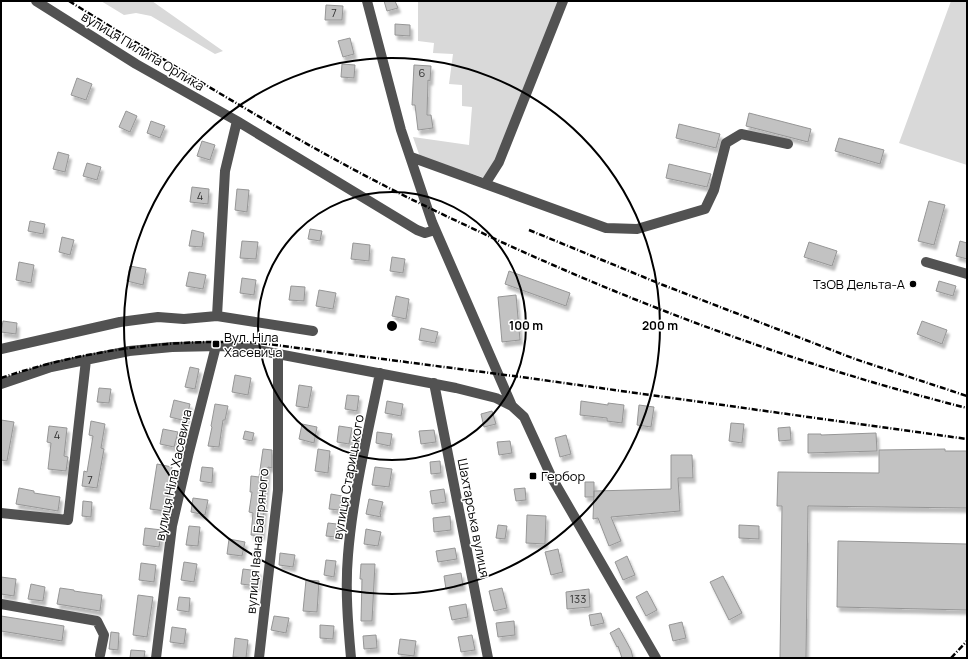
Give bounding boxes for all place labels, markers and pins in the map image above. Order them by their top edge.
place label: ТзОВ Дельта-А [813,275,905,293]
marker: ТзОВ Дельта-А [908,279,918,289]
centre of rings [385,319,399,333]
place label: Вул. Ніла Хасевича [224,328,283,361]
marker: Вул. Ніла Хасевича [211,339,221,349]
place label: Гербор [541,467,586,485]
marker: Гербор [528,471,538,481]

